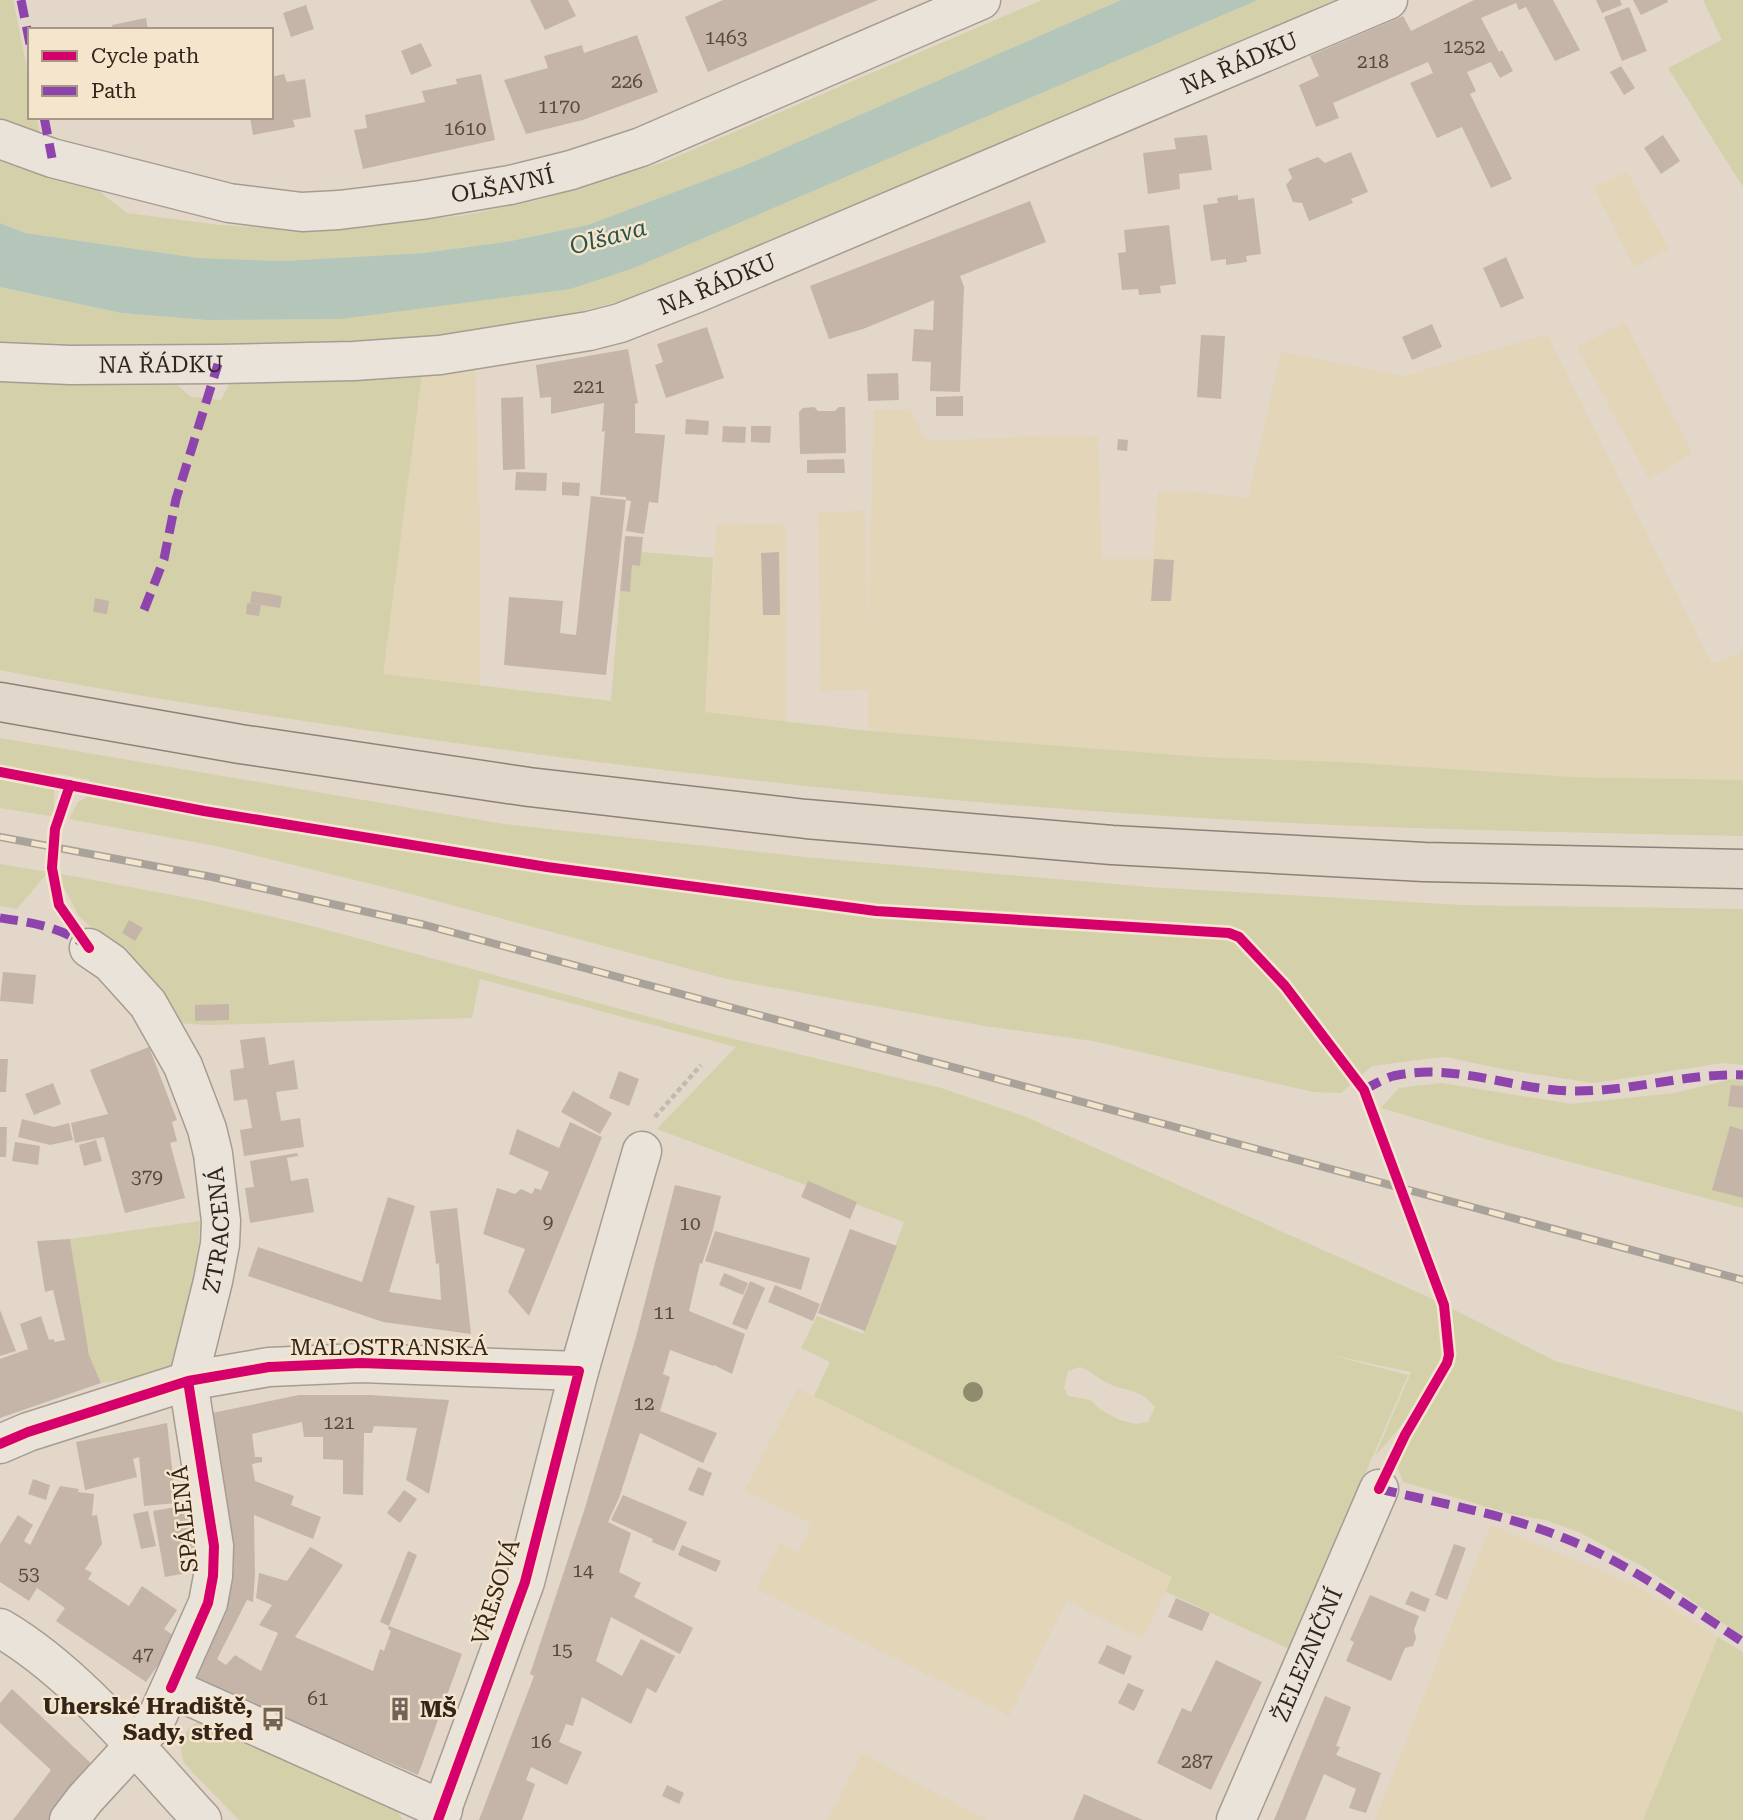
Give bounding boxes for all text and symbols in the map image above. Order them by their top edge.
house number: 1463 [705,26,747,49]
street label: NA ŘÁDKU [1177,26,1302,100]
legend [28,28,273,119]
house number: 1252 [1443,35,1485,58]
text: Cycle path [91,44,200,68]
house number: 218 [1357,50,1389,73]
house number: 226 [611,70,643,93]
text: Path [91,79,137,103]
house number: 1170 [538,95,580,118]
house number: 1610 [444,117,486,140]
street label: OLŠAVNÍ [449,161,557,208]
water label: Olšava [567,213,649,261]
street label: NA ŘÁDKU [654,248,780,320]
street label: NA ŘÁDKU [98,350,224,378]
house number: 221 [573,375,605,398]
house number: 379 [131,1165,163,1188]
street label: ZTRACENÁ [197,1165,235,1296]
house number: 9 [543,1210,553,1233]
house number: 10 [679,1212,701,1235]
house number: 11 [653,1301,675,1324]
street label: MALOSTRANSKÁ [290,1334,488,1361]
house number: 12 [633,1392,655,1415]
house number: 121 [323,1411,355,1434]
street label: SPÁLENÁ [166,1464,204,1574]
street label: VŘESOVÁ [466,1536,526,1648]
house number: 14 [572,1559,594,1582]
house number: 53 [18,1562,40,1585]
street label: ŽELEZNIČNÍ [1267,1584,1348,1726]
house number: 15 [551,1638,573,1661]
house number: 47 [132,1643,154,1666]
house number: 61 [307,1687,329,1710]
place label: Uherské Hradiště, Sady, střed [43,1693,253,1746]
building icon: MŠ [386,1695,414,1723]
place label: MŠ [420,1696,457,1723]
bus stop icon: Uherské Hradiště, Sady, střed [259,1705,287,1733]
house number: 16 [530,1730,552,1753]
house number: 287 [1181,1750,1213,1773]

